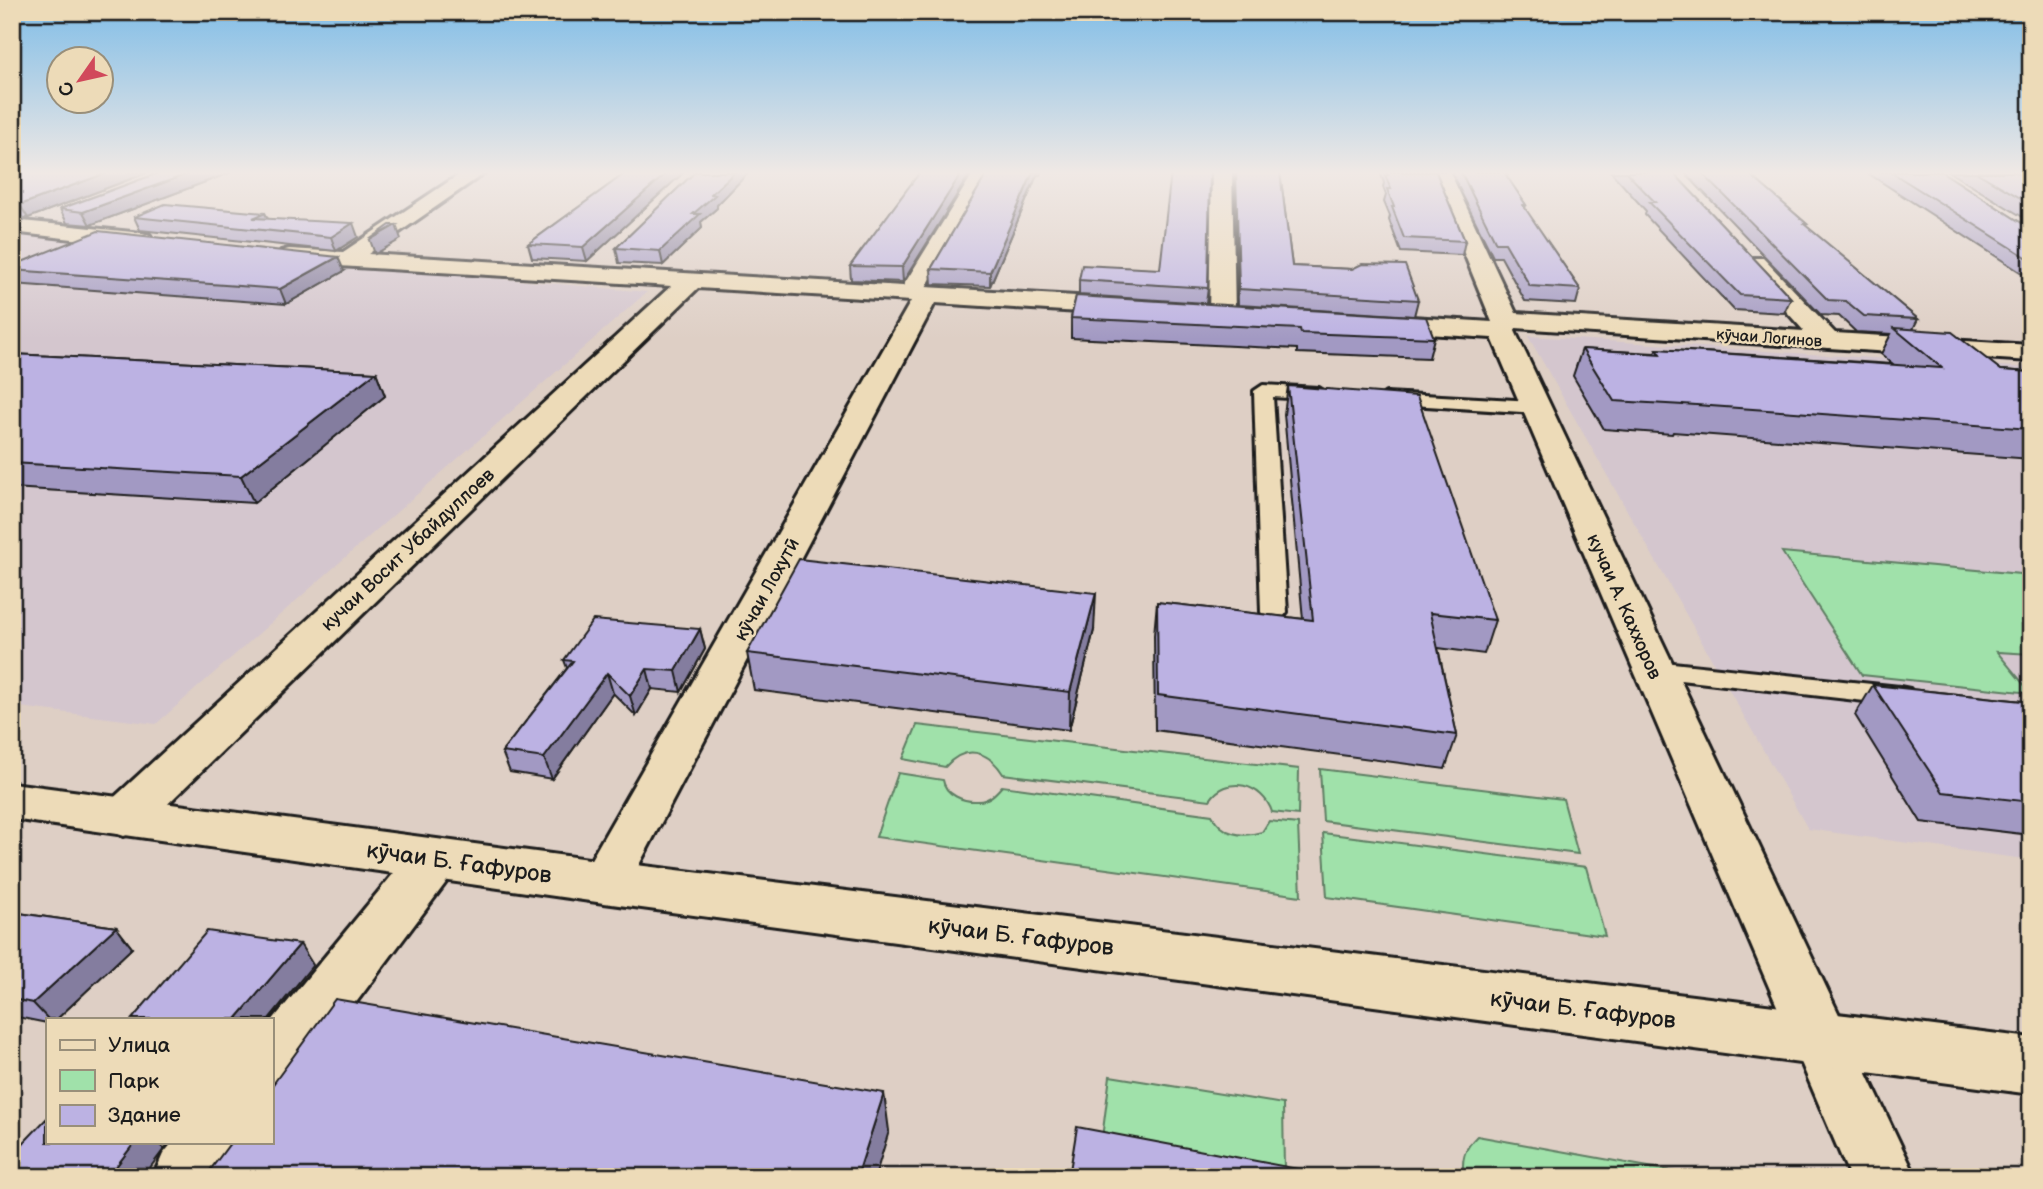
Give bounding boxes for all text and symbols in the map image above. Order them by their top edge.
north arrow [46,46,116,116]
text: С [54,77,80,101]
street label: кӯчаи Логинов [1715,325,1823,352]
street label: кучаи Восит Убайдуллоев [317,464,500,637]
street label: кучаи А. Каххоров [1581,530,1666,683]
street label: кӯчаи Лохутӣ [730,534,805,645]
street label: кӯчаи Б. Ғафуров [364,836,553,890]
street label: кӯчаи Б. Ғафуров [926,912,1115,962]
street label: кӯчаи Б. Ғафуров [1488,985,1677,1035]
legend [46,1018,273,1144]
text: Улица [108,1033,171,1058]
text: Парк [108,1069,159,1094]
text: Здание [108,1103,181,1128]

